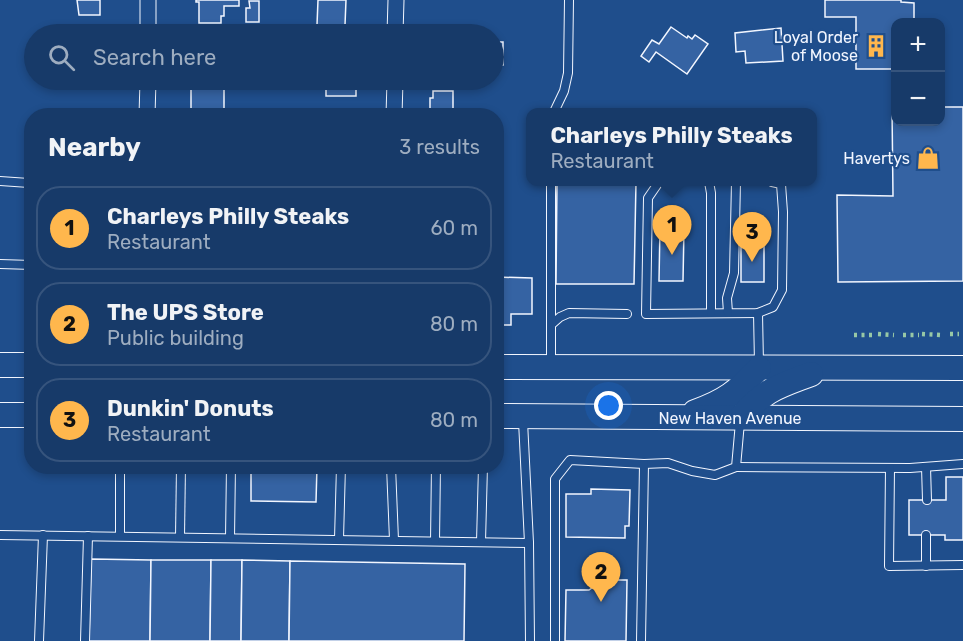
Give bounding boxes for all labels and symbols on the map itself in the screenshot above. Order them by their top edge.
place label: Loyal Order of Moose [774,28,858,65]
building icon: Loyal Order of Moose [863,33,889,59]
shop icon: Havertys [915,145,941,171]
place label: Havertys [843,149,910,168]
pin: 1 [652,206,692,255]
pin: 3 [732,212,771,262]
your location [594,391,623,420]
street label: New Haven Avenue [658,409,802,428]
pin: 2 [582,552,620,602]

